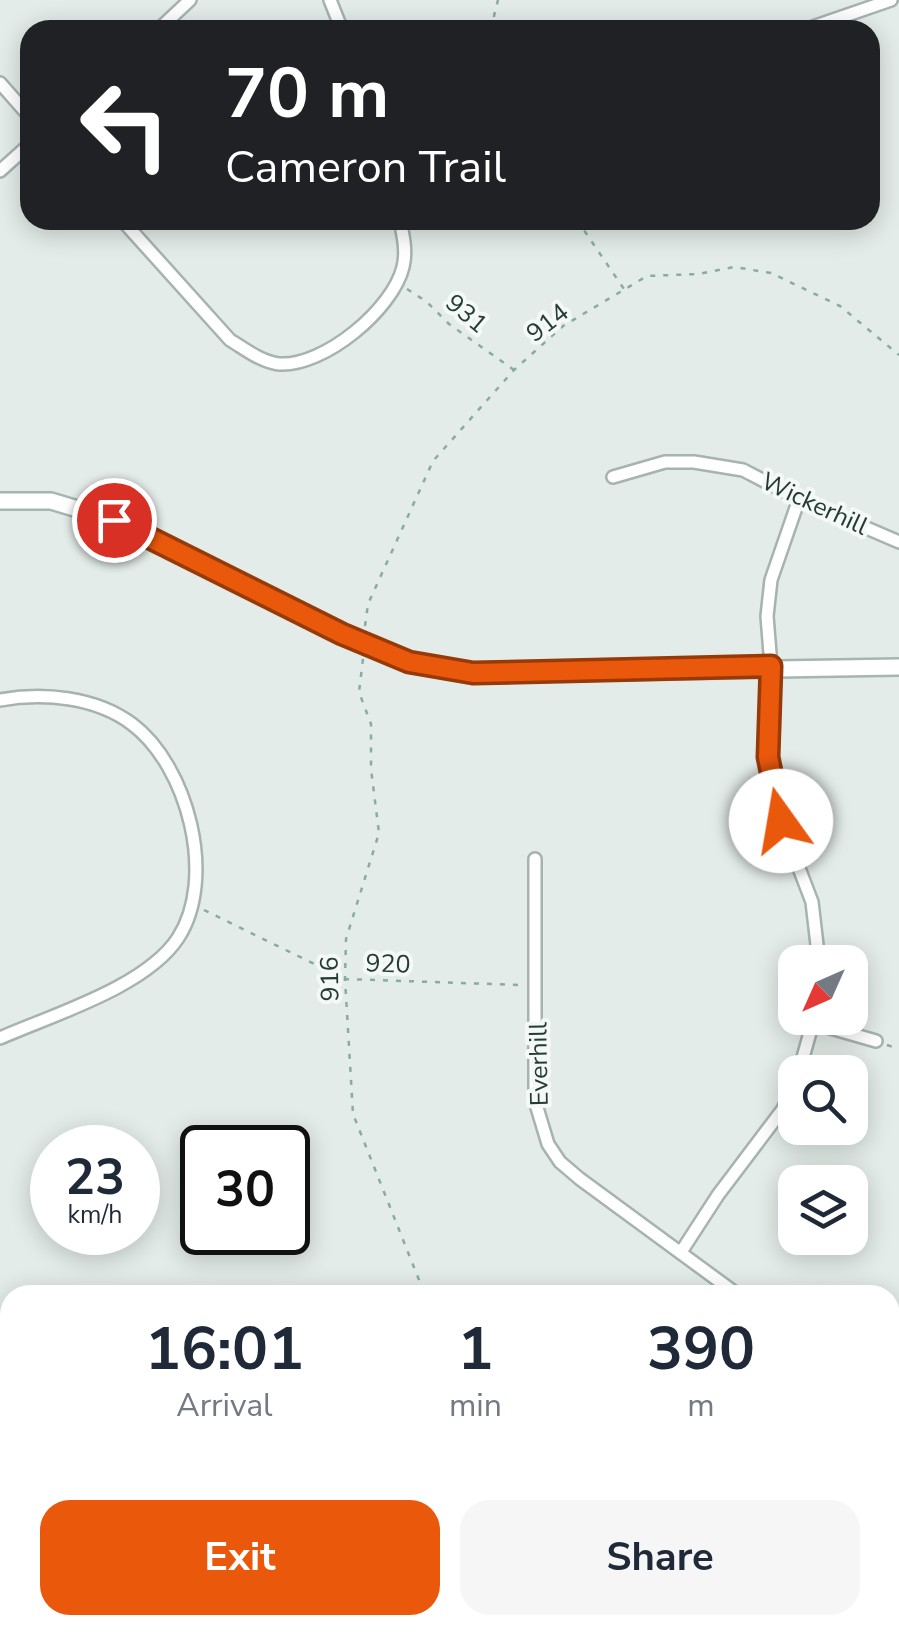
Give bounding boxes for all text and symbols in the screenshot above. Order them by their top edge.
text: 70 m [225,46,389,142]
icon: left [60,60,190,190]
text: Cameron Trail [225,137,506,198]
street label: 931 [438,286,495,341]
street label: 914 [519,296,576,350]
street label: Wickerhill [756,464,874,544]
pin [72,478,157,563]
icon: arrive [87,493,142,548]
position arrow [729,769,833,873]
north arrow [778,945,868,1035]
map controls [778,945,868,1255]
street label: 920 [365,946,411,982]
street label: 916 [313,956,347,1002]
street label: Everhill [521,1021,557,1106]
button: search [778,1055,868,1145]
speed limit sign: 30 [180,1125,310,1255]
text: 23 [65,1143,125,1212]
button: layers [778,1165,868,1255]
text: km/h [67,1198,123,1232]
text: 16:01 [145,1308,304,1390]
text: 1 [457,1308,493,1390]
text: 390 [647,1308,755,1390]
text: Arrival [176,1384,273,1427]
text: min [449,1384,502,1427]
text: m [687,1384,715,1427]
button: Exit [40,1500,440,1615]
button: Share [460,1500,860,1615]

